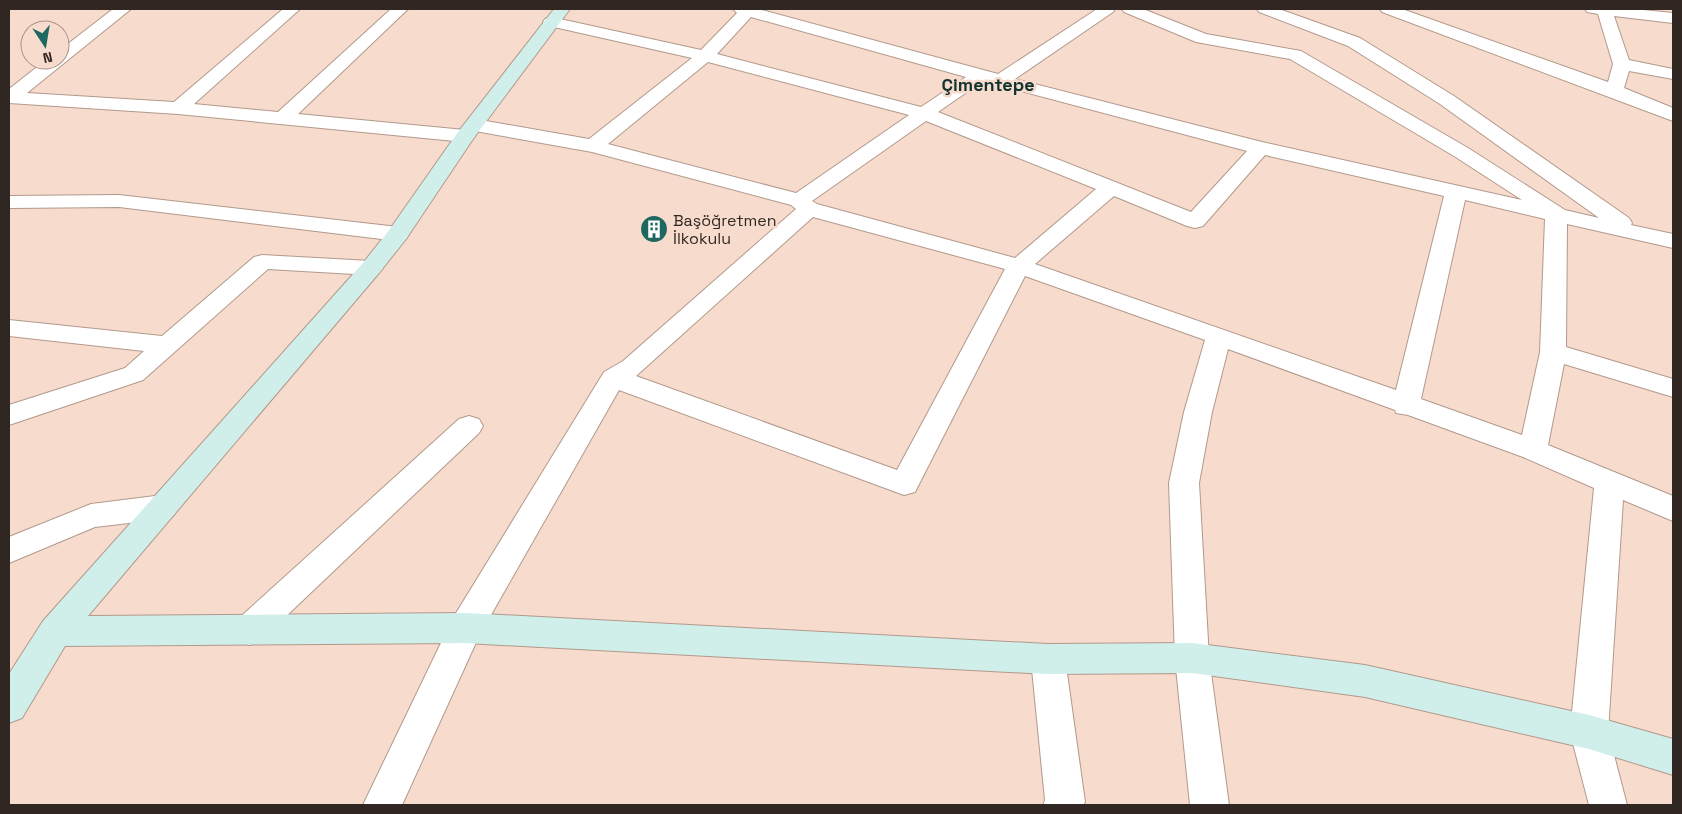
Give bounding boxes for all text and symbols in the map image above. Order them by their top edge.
north arrow [20,20,70,70]
text: N [41,48,54,67]
district label: Çimentepe [941,73,1035,96]
place label: Başöğretmen İlkokulu [673,210,777,249]
building icon: Başöğretmen İlkokulu [639,214,669,244]

